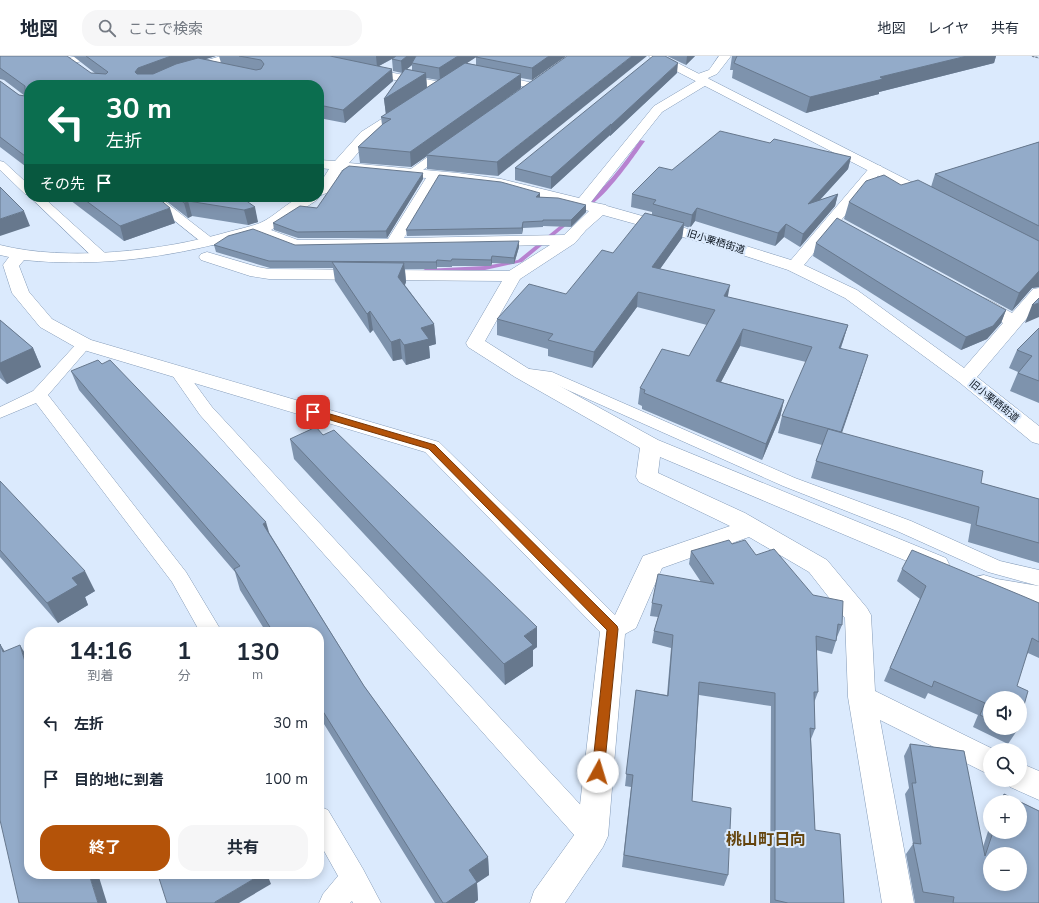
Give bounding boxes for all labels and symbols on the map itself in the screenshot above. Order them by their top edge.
street label: 旧小栗栖街道 [685,227,747,257]
street label: 旧小栗栖街道 [966,377,1022,425]
pin [296,395,330,429]
position arrow [577,751,619,793]
district label: 桃山町日向 [726,829,806,851]

